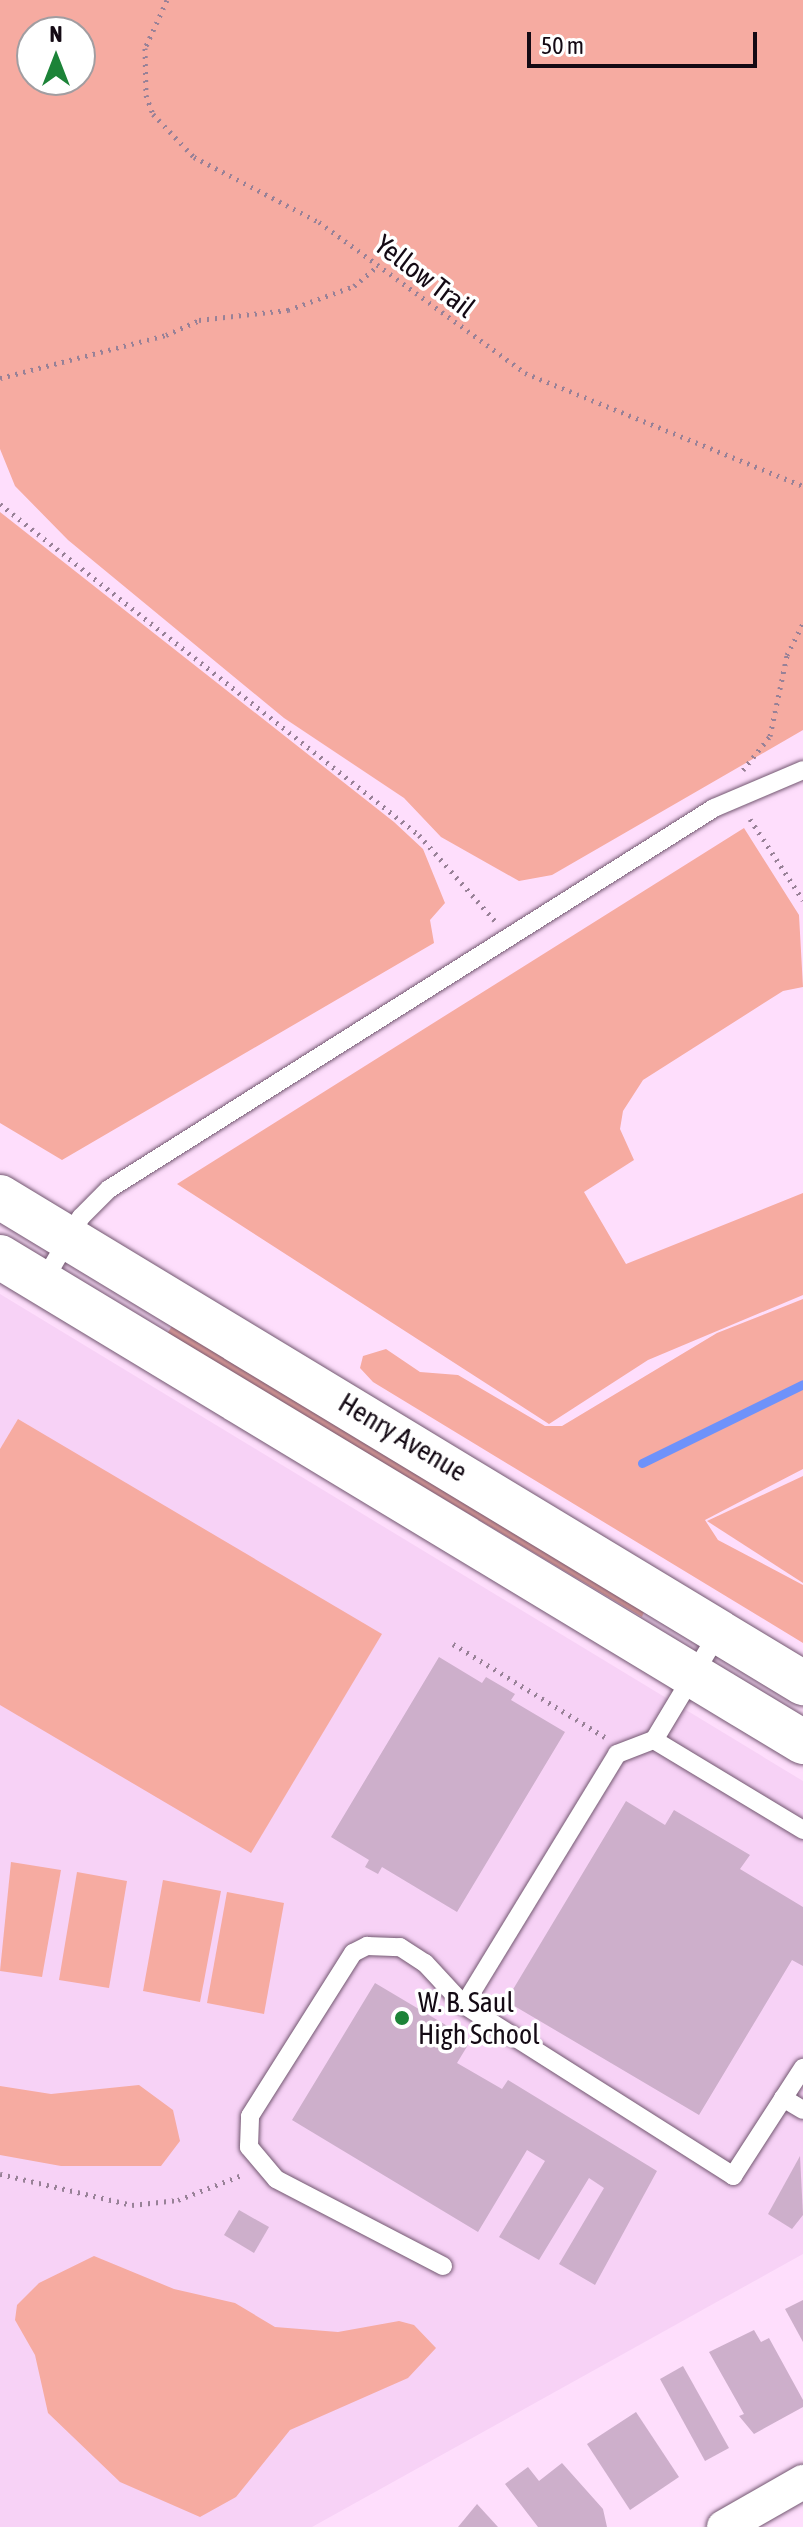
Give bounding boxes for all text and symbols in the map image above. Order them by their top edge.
north arrow [16,16,96,96]
scale bar [531,16,761,66]
text: N [50,21,62,47]
text: 50 m [541,32,584,59]
street label: Yellow Trail [368,227,482,325]
street label: Henry Avenue [333,1386,473,1488]
place label: W. B. Saul High School [418,1985,540,2051]
marker: W. B. Saul High School [393,2009,411,2027]

